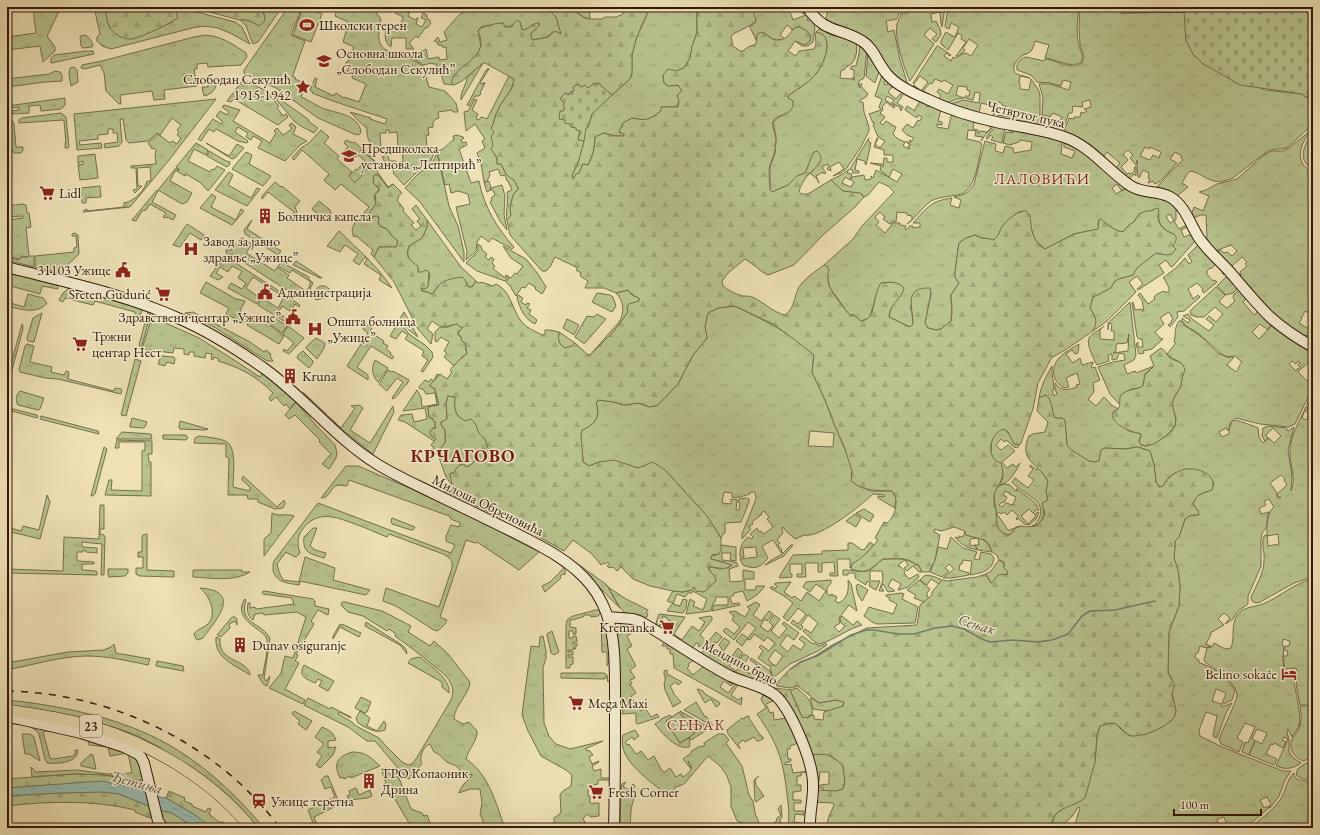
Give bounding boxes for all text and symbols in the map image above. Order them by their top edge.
sports icon: Школски терен [298,16,316,34]
place label: Школски терен [319,16,407,34]
place label: Основна школа „Слободан Секулић” [336,44,456,78]
school or university icon: Основна школа „Слободан Секулић” [315,52,333,70]
place label: Слободан Секулић 1915-1942 [183,70,291,104]
place icon: Слободан Секулић 1915-1942 [294,78,312,96]
street label: Четвртог пука [985,96,1067,132]
place label: Предшколска установа „Лептирић” [361,139,482,173]
school or university icon: Предшколска установа „Лептирић” [340,147,358,165]
district label: ЛАЛОВИЋИ [994,169,1090,188]
supermarket icon: Lidl [38,184,56,202]
place label: Lidl [59,184,82,202]
building icon: Болничка капела [256,207,274,225]
place label: Болничка капела [277,207,372,225]
place label: Завод за јавно здравље „Ужице” [203,232,299,266]
hospital icon: Завод за јавно здравље „Ужице” [182,240,200,258]
place label: 31103 Ужице [37,261,112,279]
public building icon: 31103 Ужице [114,261,132,279]
public building icon: Администрација [256,283,274,301]
place label: Администрација [276,283,372,301]
place label: Sreten Gudurić [68,285,151,303]
supermarket icon: Sreten Gudurić [154,285,172,303]
place label: Здравствени центар „Ужице” [119,308,281,326]
public building icon: Здравствени центар „Ужице” [284,308,302,326]
place label: Општа болница „Ужице” [327,312,416,346]
hospital icon: Општа болница „Ужице” [306,320,324,338]
place label: Тржни центар Нест [92,327,162,361]
supermarket icon: Тржни центар Нест [71,335,89,353]
building icon: Kruna [281,367,299,385]
place label: Kruna [302,367,337,385]
district label: КРЧАГОВО [410,444,516,467]
street label: Милоша Обреновића [429,470,547,540]
water label: Сењак [956,609,999,639]
place label: Kremanka [599,618,655,636]
supermarket icon: Kremanka [658,618,676,636]
street label: Мендино брдо [699,635,781,689]
building icon: Dunav osiguranje [231,636,249,654]
place label: Dunav osiguranje [252,636,347,654]
place label: Belino sokače [1205,665,1278,683]
hotel icon: Belino sokače [1280,665,1298,683]
supermarket icon: Mega Maxi [567,694,585,712]
place label: Mega Maxi [588,694,648,712]
road number: 23 [80,715,102,737]
district label: СЕЊАК [667,715,725,734]
place label: ТРО Копаоник Дрина [381,764,469,798]
water label: Ђетиња [109,766,165,798]
building icon: ТРО Копаоник Дрина [360,772,378,790]
supermarket icon: Fresh Corner [587,783,605,801]
place label: Fresh Corner [608,783,679,801]
scale bar [1174,791,1261,817]
station icon: Ужице теретна [250,792,268,810]
place label: Ужице теретна [270,792,354,810]
text: 100 m [1180,797,1210,813]

